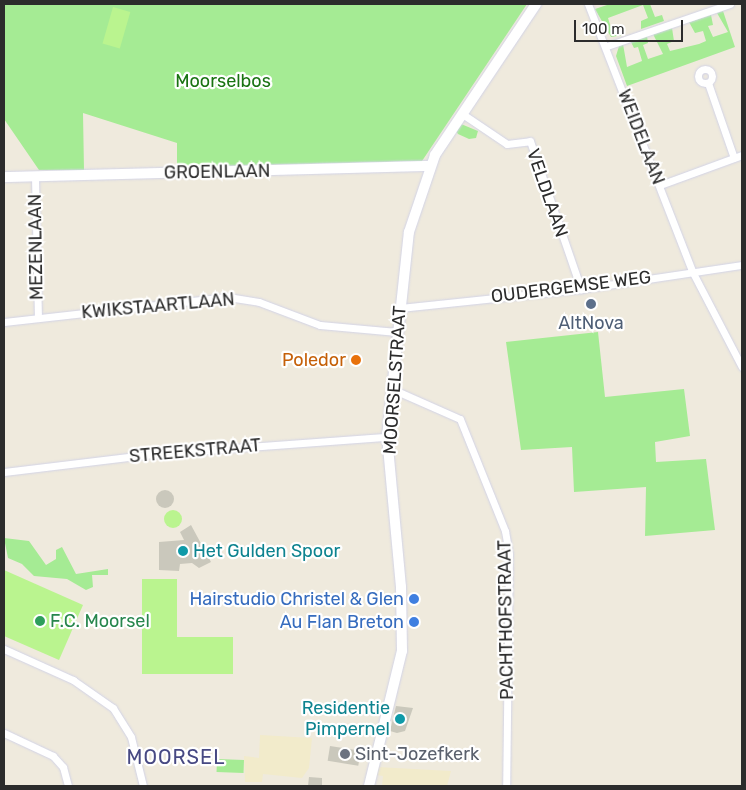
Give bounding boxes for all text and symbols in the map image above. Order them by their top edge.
scale bar [576,10,685,42]
text: 100 m [582,20,624,38]
park label: Moorselbos [175,70,271,92]
street label: WEIDELAAN [613,86,669,188]
street label: VELDLAAN [522,146,572,240]
street label: GROENLAAN [164,160,270,184]
street label: MEZENLAAN [24,194,48,300]
street label: OUDERGEMSE WEG [490,266,652,308]
street label: KWIKSTAARTLAAN [80,289,236,323]
marker: AltNova [585,298,597,310]
street label: MOORSELSTRAAT [379,305,411,455]
place label: AltNova [558,312,624,334]
place label: Poledor [282,349,346,371]
marker: Poledor [350,354,362,366]
street label: STREEKSTRAAT [128,434,262,468]
place label: Het Gulden Spoor [193,540,340,562]
street label: PACHTHOFSTRAAT [494,540,518,700]
marker: Het Gulden Spoor [177,545,189,557]
place label: Hairstudio Christel & Glen [189,588,404,610]
marker: Hairstudio Christel & Glen [408,593,420,605]
place label: F.C. Moorsel [50,610,150,632]
place label: Au Flan Breton [280,611,404,633]
marker: F.C. Moorsel [34,615,46,627]
marker: Au Flan Breton [408,616,420,628]
place label: Residentie Pimpernel [302,698,390,741]
marker: Residentie Pimpernel [394,713,406,725]
place label: Sint-Jozefkerk [355,743,479,765]
district label: MOORSEL [126,745,226,769]
marker: Sint-Jozefkerk [339,748,351,760]

